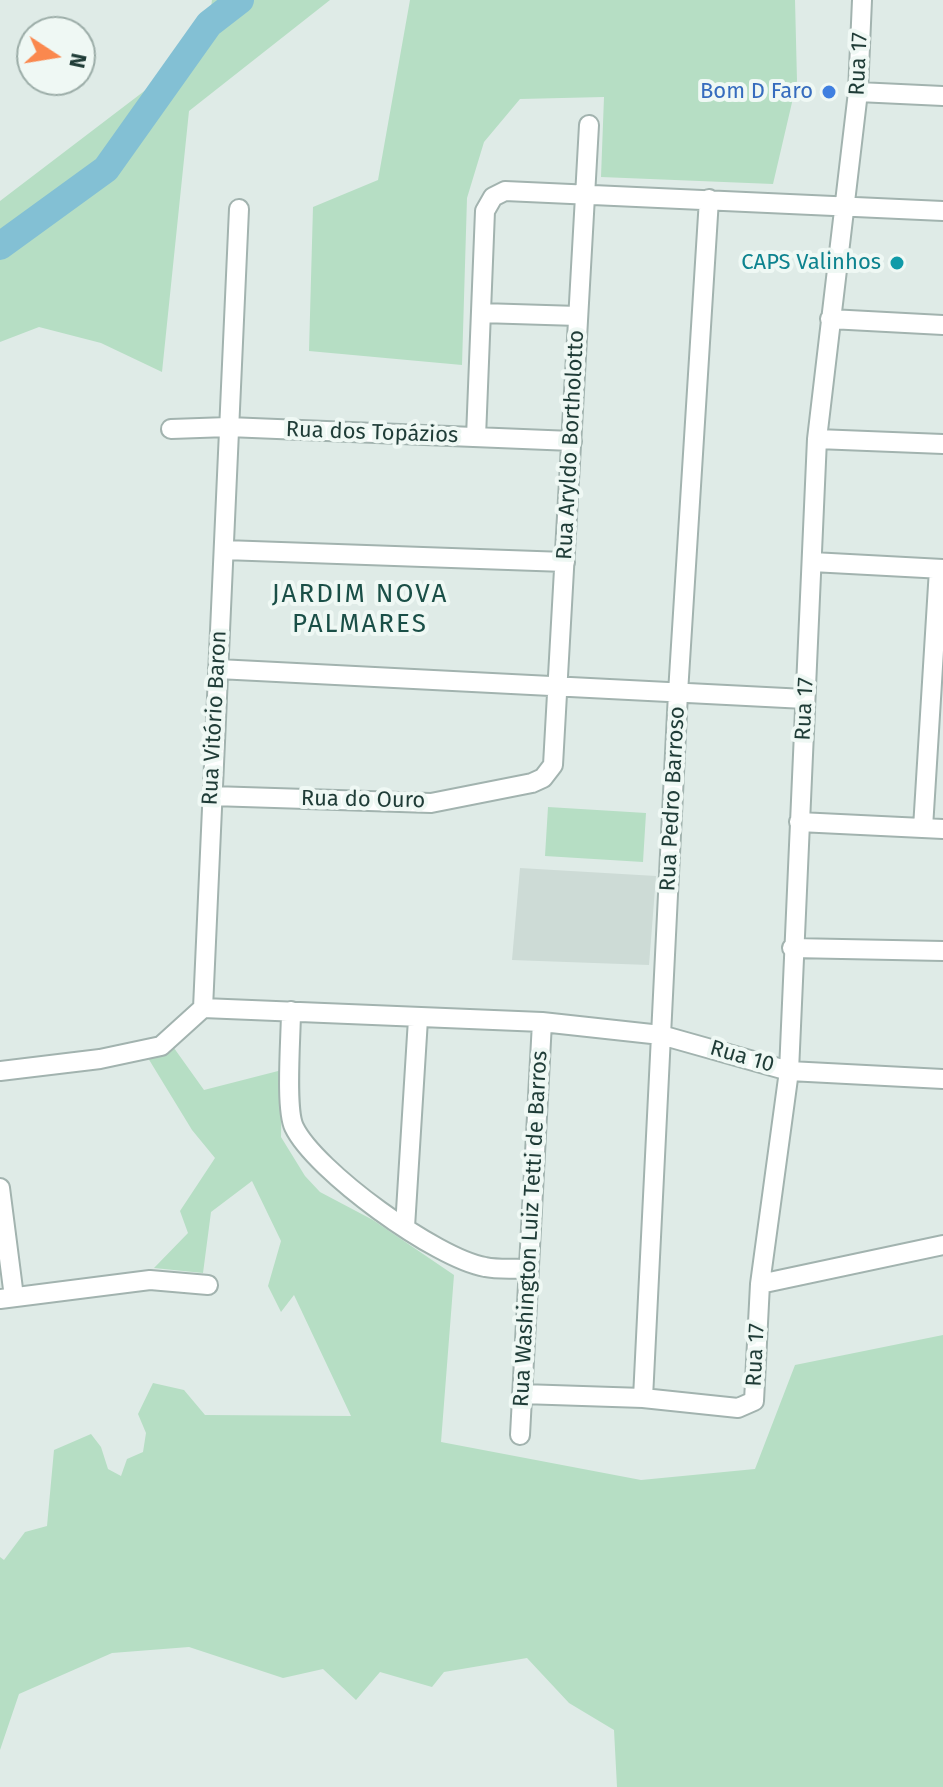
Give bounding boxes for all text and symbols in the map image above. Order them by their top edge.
north arrow [16,16,96,96]
street label: Rua 17 [844,32,874,96]
text: N [63,51,93,71]
place label: Bom D Faro [700,79,813,105]
marker: Bom D Faro [820,83,838,101]
place label: CAPS Valinhos [741,250,881,276]
marker: CAPS Valinhos [888,254,906,272]
street label: Rua Aryldo Bortholotto [552,329,590,561]
street label: Rua dos Topázios [285,417,459,449]
district label: JARDIM NOVA PALMARES [272,579,448,640]
street label: Rua Vitório Baron [197,630,233,806]
street label: Rua 17 [790,677,820,741]
street label: Rua Pedro Barroso [655,706,691,892]
street label: Rua do Ouro [301,786,425,814]
street label: Rua 10 [707,1035,777,1079]
street label: Rua Washington Luiz Tetti de Barros [508,1050,554,1408]
street label: Rua 17 [741,1323,771,1387]

